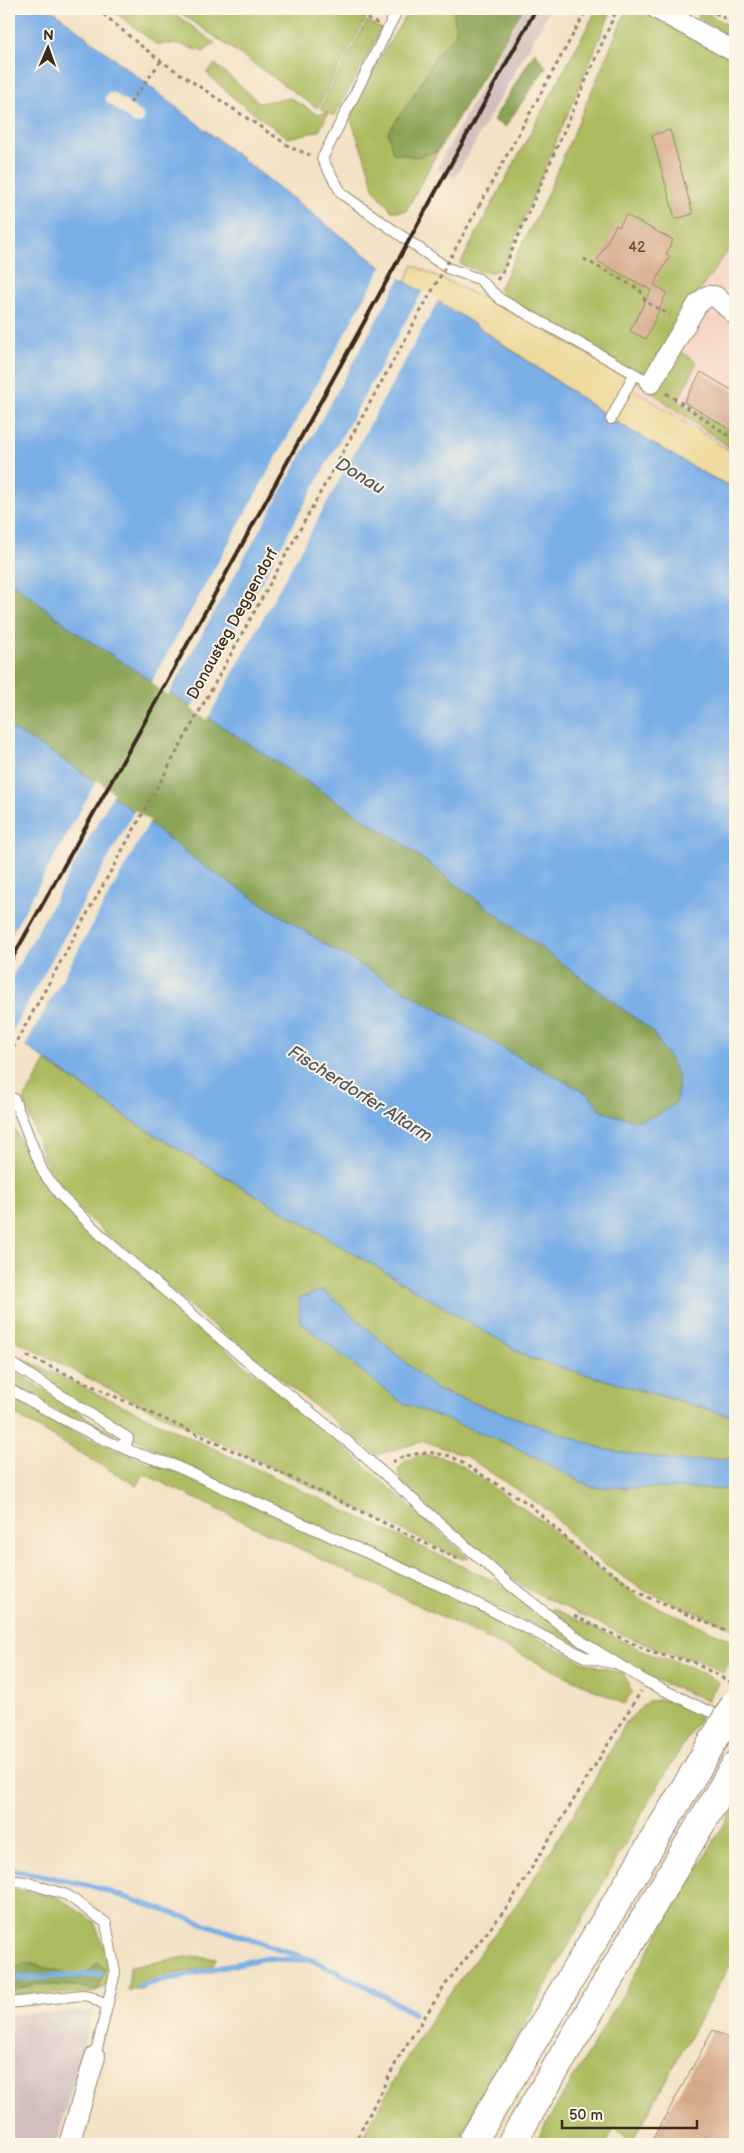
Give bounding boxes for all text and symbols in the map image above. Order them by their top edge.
north arrow [22,22,72,72]
text: N [43,27,54,44]
house number: 42 [629,239,646,256]
water label: Donau [332,453,388,499]
street label: Donausteg Deggendorf [184,545,283,703]
water label: Fischerdorfer Altarm [284,1041,436,1147]
scale bar [562,2098,696,2130]
text: 50 m [569,2106,603,2125]

